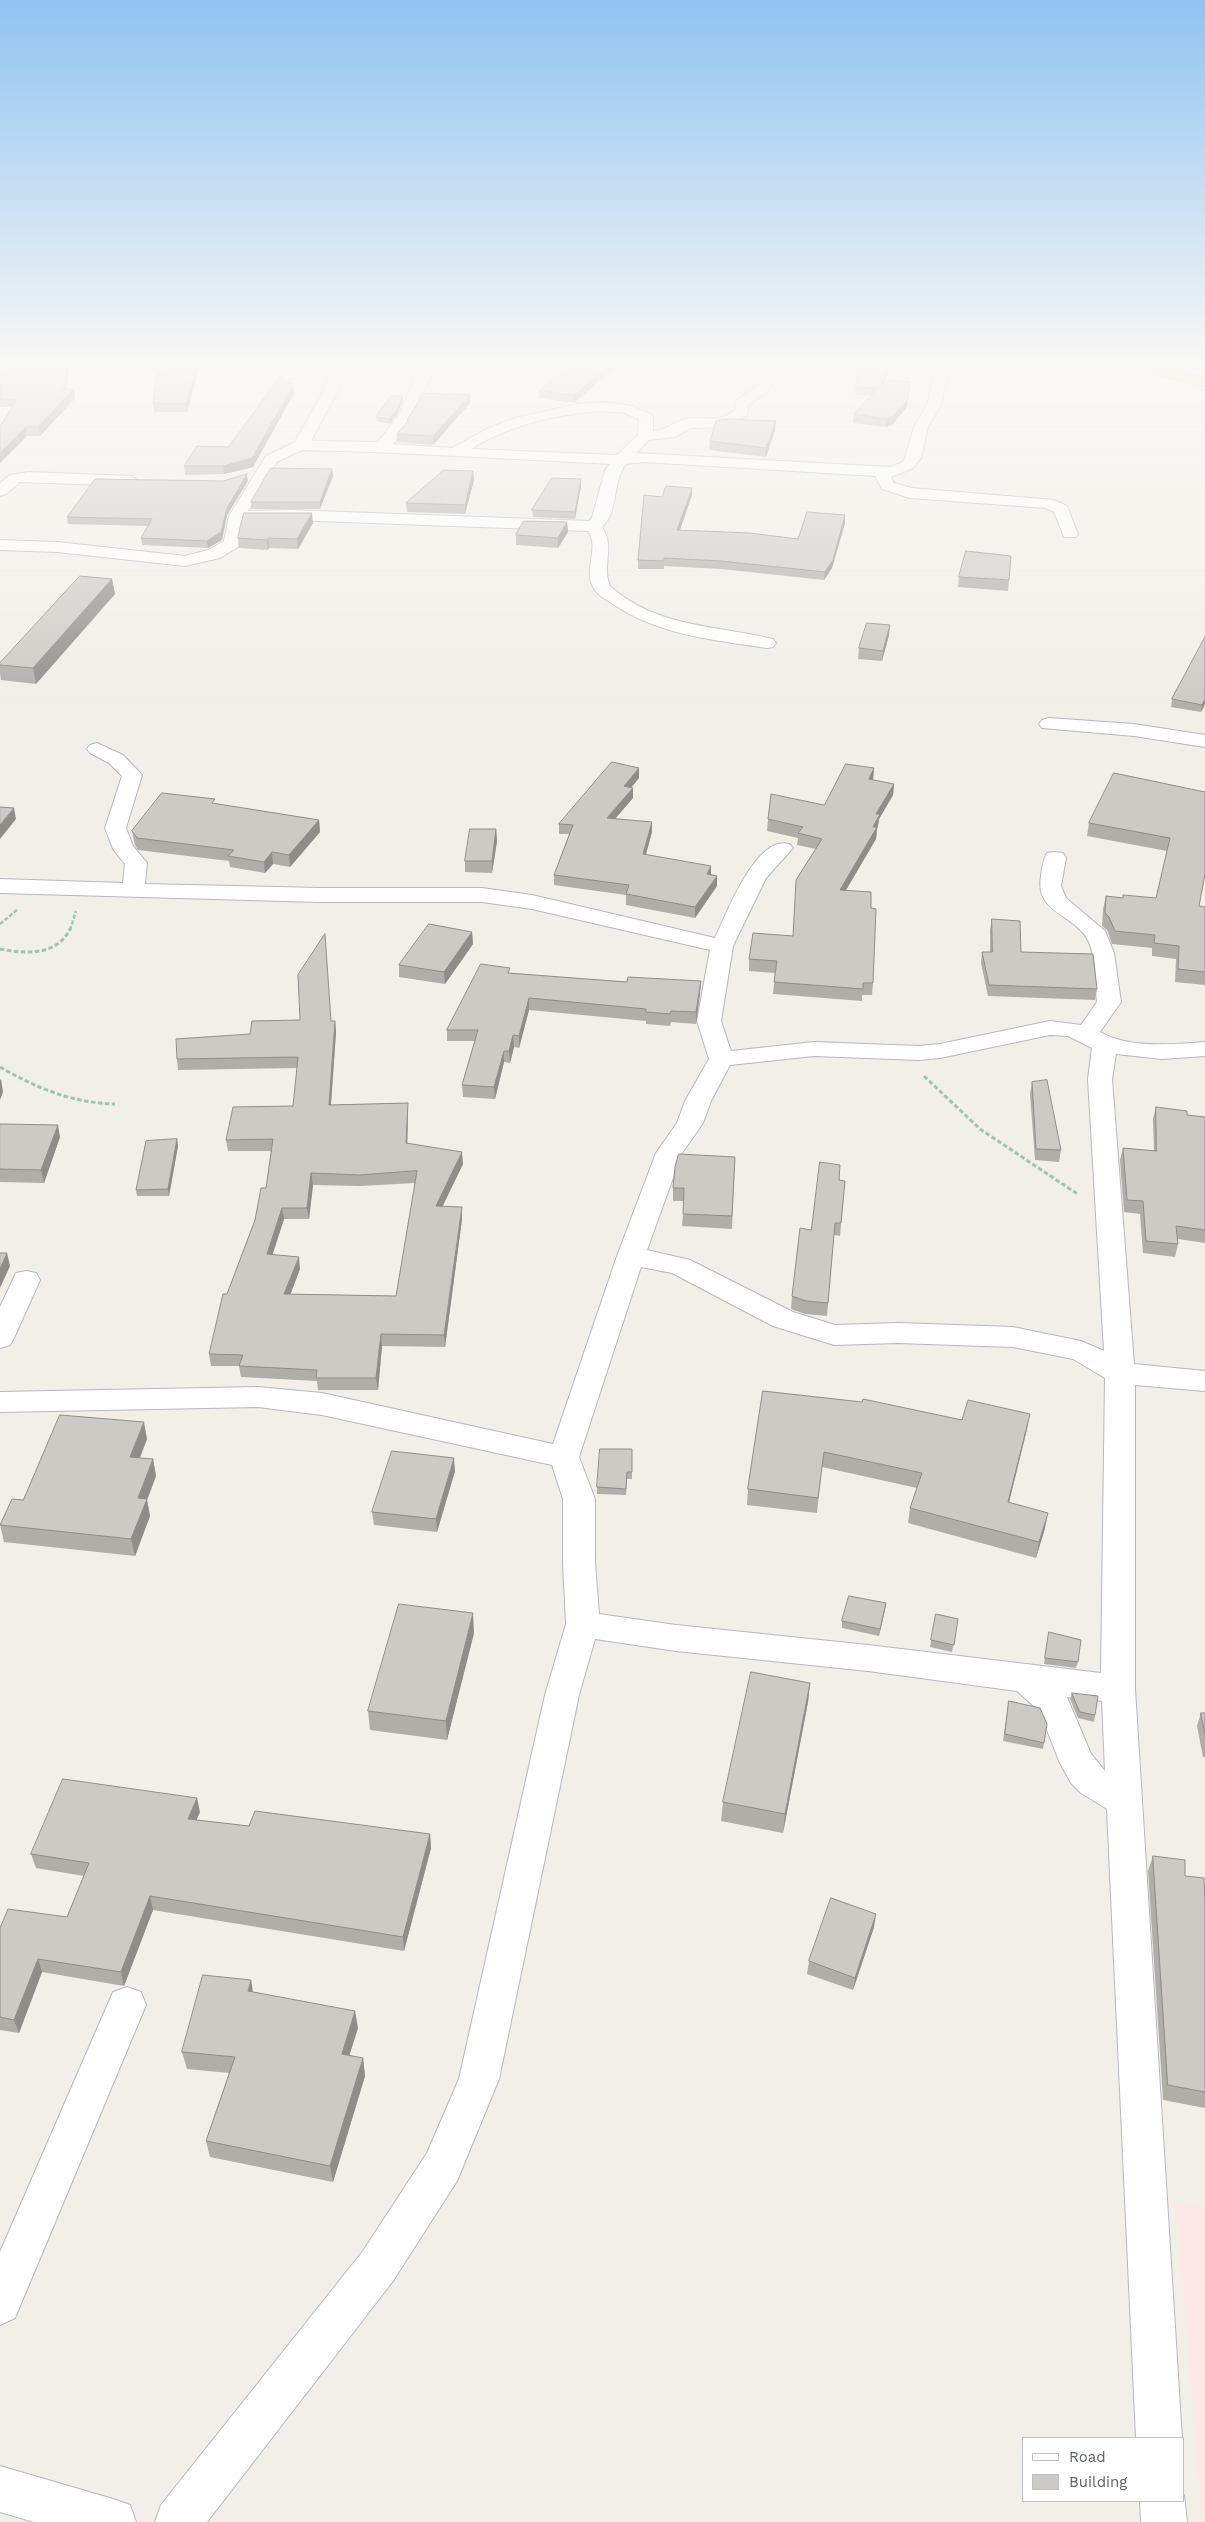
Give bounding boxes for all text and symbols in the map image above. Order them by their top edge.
legend [1022,2437,1185,2502]
text: Road [1069,2448,1106,2466]
text: Building [1069,2473,1127,2491]

